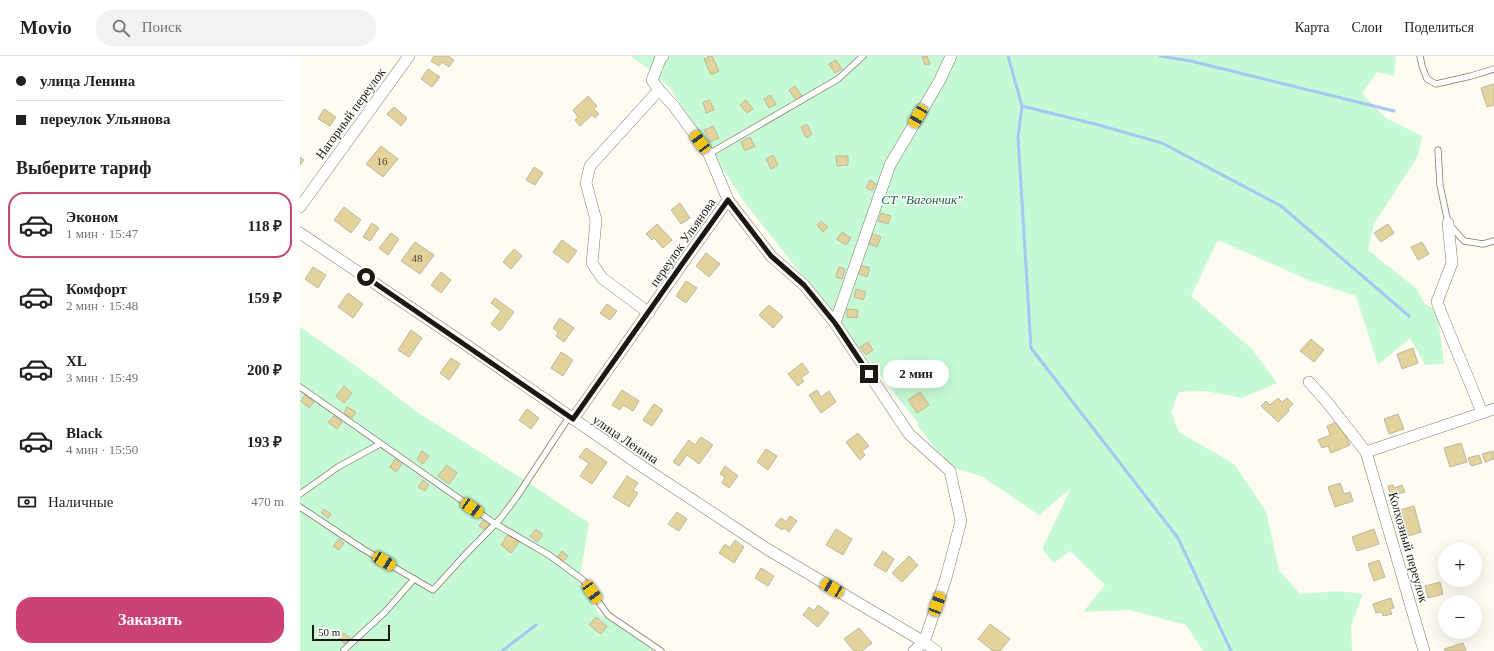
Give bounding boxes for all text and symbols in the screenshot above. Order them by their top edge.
search box [96,10,376,46]
text: Movio [20,17,72,38]
icon: search [110,17,132,39]
text: Поиск [142,19,182,35]
text: Карта [1295,20,1329,35]
text: Слои [1351,20,1382,35]
text: Поделиться [1404,20,1474,35]
street label: Нагорный переулок [312,64,389,162]
text: улица Ленина [40,73,135,89]
car [907,103,929,129]
text: переулок Ульянова [40,111,171,127]
car [688,129,712,155]
house number: 16 [377,155,388,167]
text: Выберите тариф [16,158,151,178]
park label: СТ "Вагончик" [881,192,963,207]
street label: переулок Ульянова [646,195,719,289]
icon: car [18,207,54,243]
text: Эконом [66,209,118,225]
text: 118 ₽ [248,218,282,234]
text: 1 мин · 15:47 [66,226,138,241]
house number: 48 [412,252,423,264]
route start [357,268,375,286]
icon: car [18,279,54,315]
text: Комфорт [66,281,127,297]
text: 159 ₽ [247,290,282,306]
text: 2 мин · 15:48 [66,298,138,313]
icon: car [18,351,54,387]
text: XL [66,353,87,369]
callout: 2 мин [883,360,949,388]
text: 200 ₽ [247,362,282,378]
route end [860,365,878,383]
text: 2 мин [899,366,933,381]
text: 3 мин · 15:49 [66,370,138,385]
street label: улица Ленина [590,412,662,467]
icon: car [18,423,54,459]
text: Black [66,425,103,441]
text: 193 ₽ [247,434,282,450]
text: 4 мин · 15:50 [66,442,138,457]
street label: Колхозный переулок [1386,490,1432,605]
icon: cash [16,491,38,513]
text: Наличные [48,494,113,510]
text: 470 m [251,494,284,509]
car [459,496,485,520]
map controls [1438,543,1482,639]
button: + [1438,543,1482,587]
car [371,550,397,572]
car [819,577,845,599]
car [580,579,604,605]
car [927,591,947,617]
button: − [1438,595,1482,639]
button: Заказать [16,597,284,643]
scale bar [312,623,390,642]
text: 50 m [318,626,340,638]

